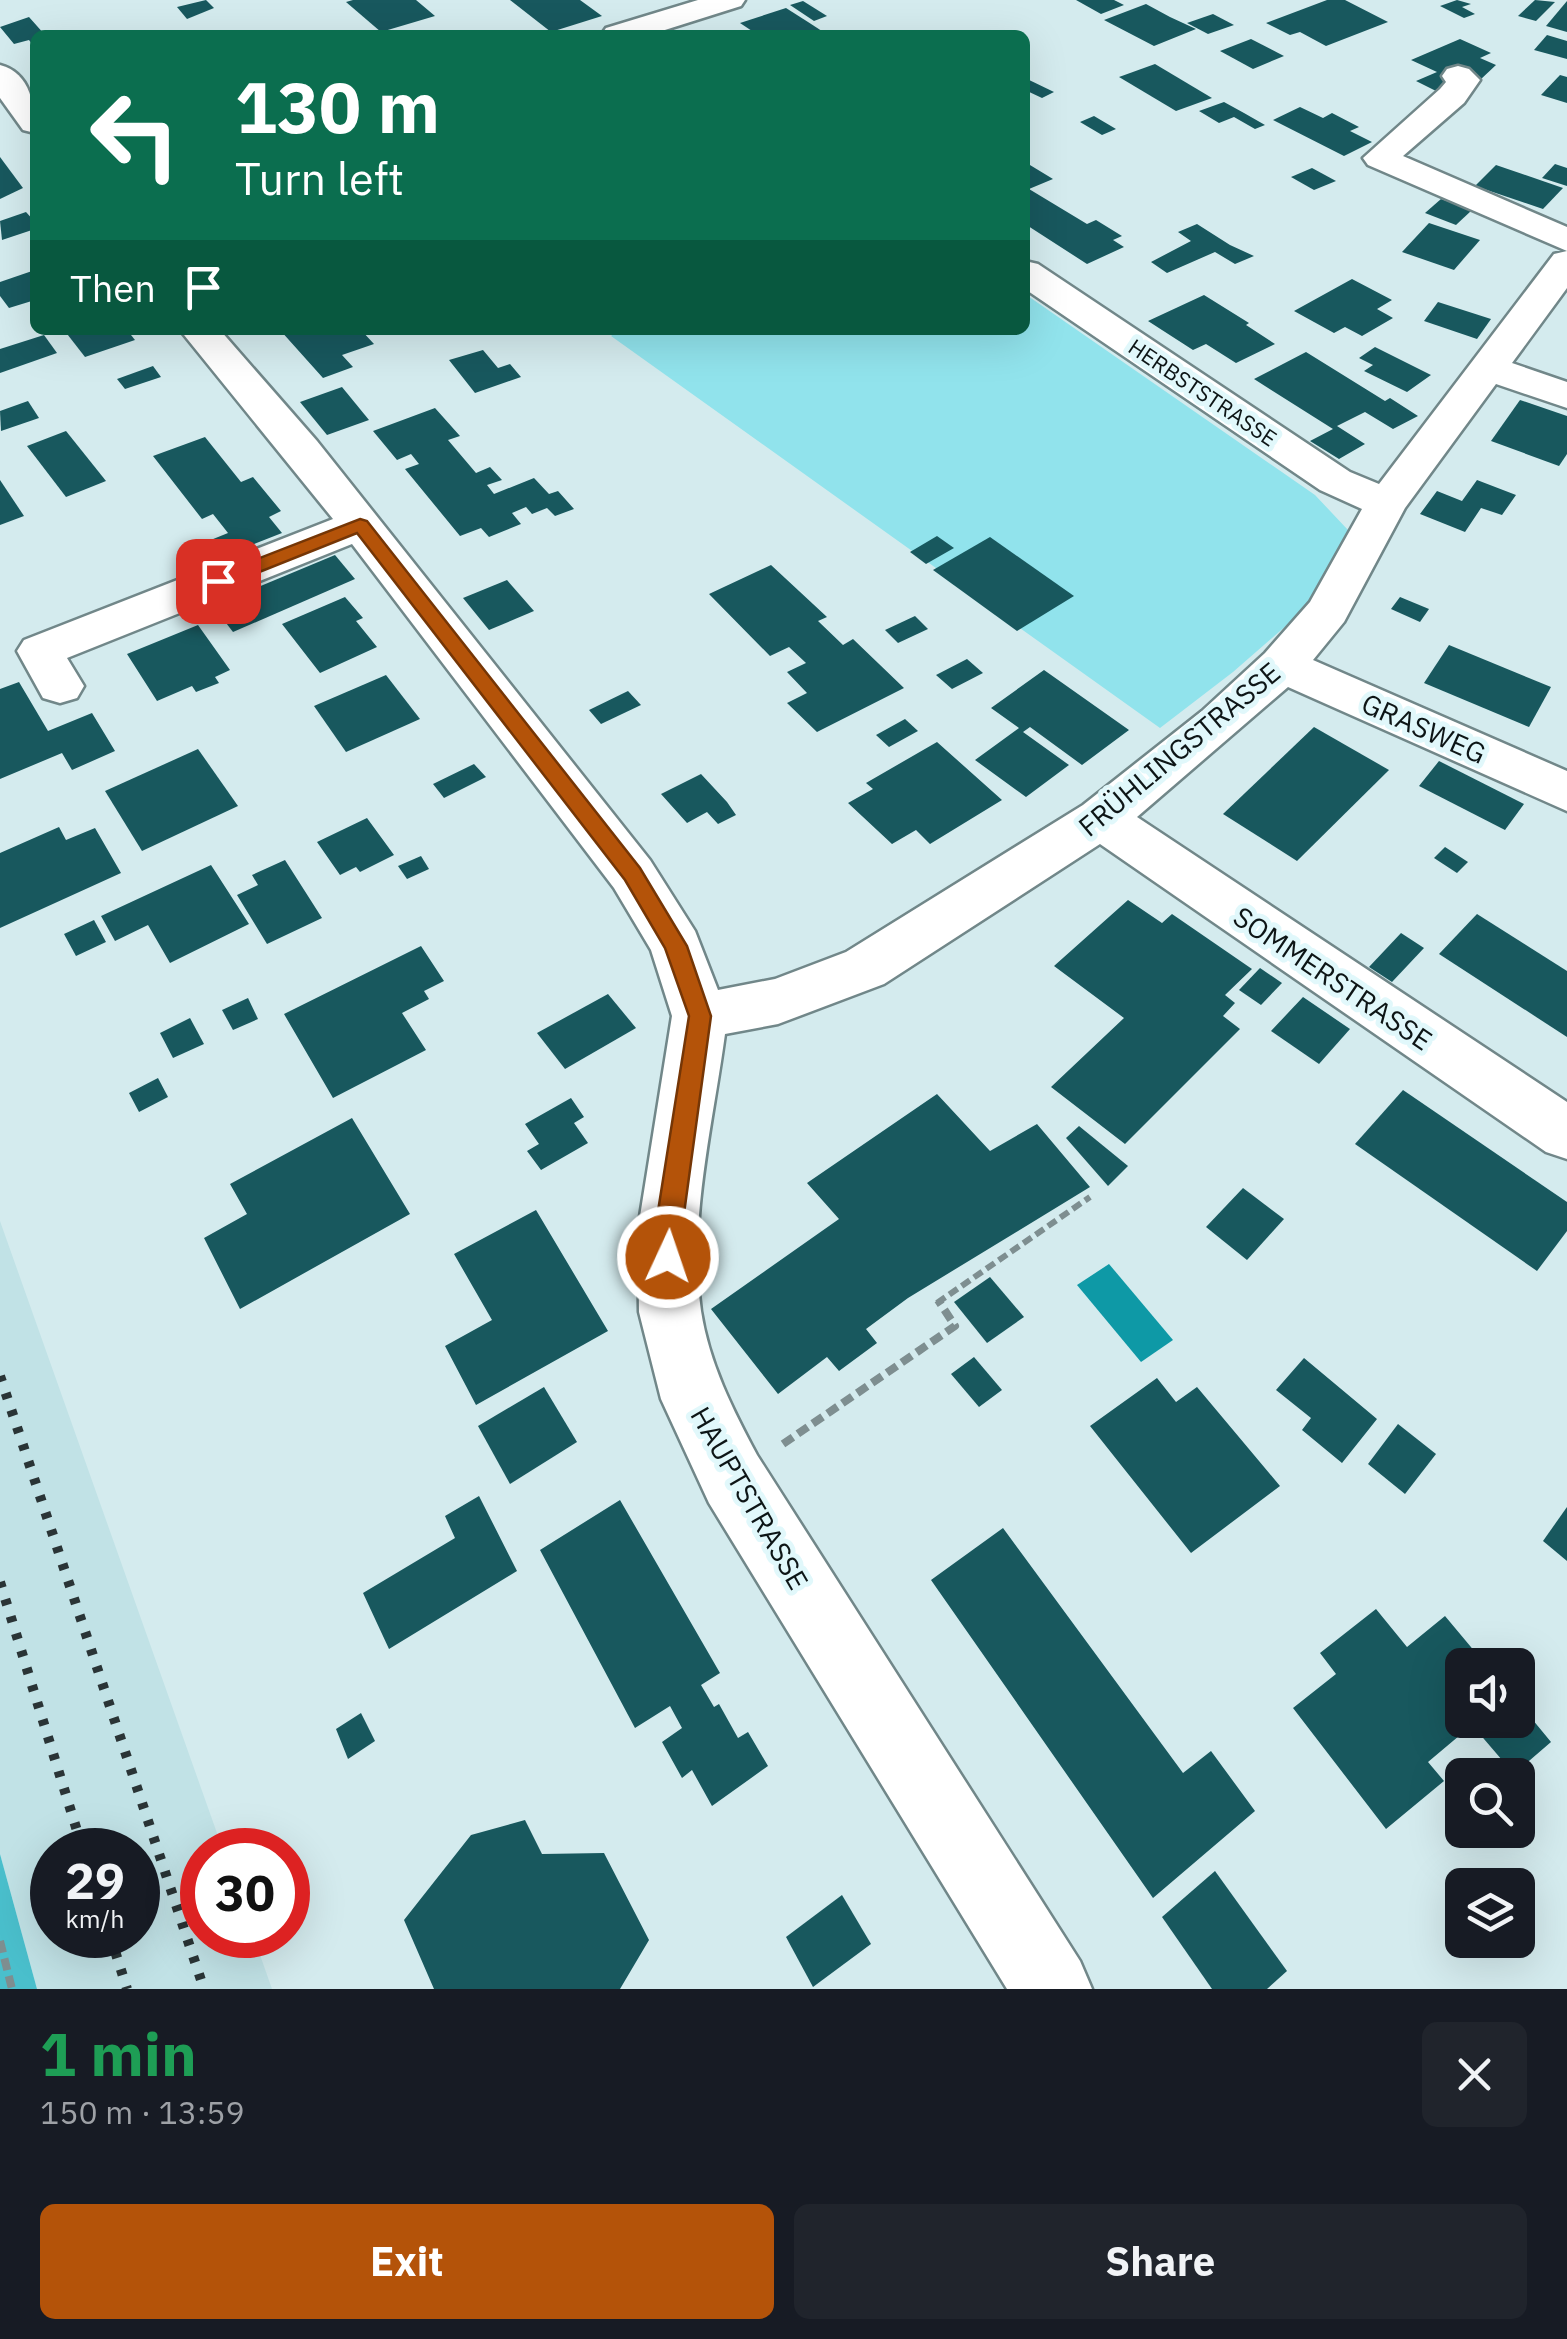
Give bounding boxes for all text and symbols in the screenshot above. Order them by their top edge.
text: 130 m [235,61,440,152]
icon: left [70,70,200,200]
text: Turn left [235,149,404,207]
icon: arrive [176,260,231,315]
text: Then [70,263,156,312]
street label: HERBSTSTRASSE [1123,332,1283,452]
pin [176,539,261,624]
icon: arrive [191,554,246,609]
street label: FRÜHLINGSTRASSE [1070,654,1288,844]
street label: GRASWEG [1356,684,1492,772]
street label: SOMMERSTRASSE [1226,898,1440,1058]
position arrow [616,1205,720,1309]
street label: HAUPTSTRASSE [683,1400,817,1596]
map controls [1445,1648,1535,1958]
button: sound [1445,1648,1535,1738]
button: search [1445,1758,1535,1848]
speed limit sign: 30 [180,1828,310,1958]
text: 29 [65,1848,125,1913]
button: layers [1445,1868,1535,1958]
text: km/h [66,1902,124,1935]
text: 1 min [40,2014,197,2093]
button: close [1422,2022,1527,2127]
text: 150 m · 13:59 [40,2091,245,2133]
button: Exit [40,2204,774,2319]
button: Share [794,2204,1527,2319]

